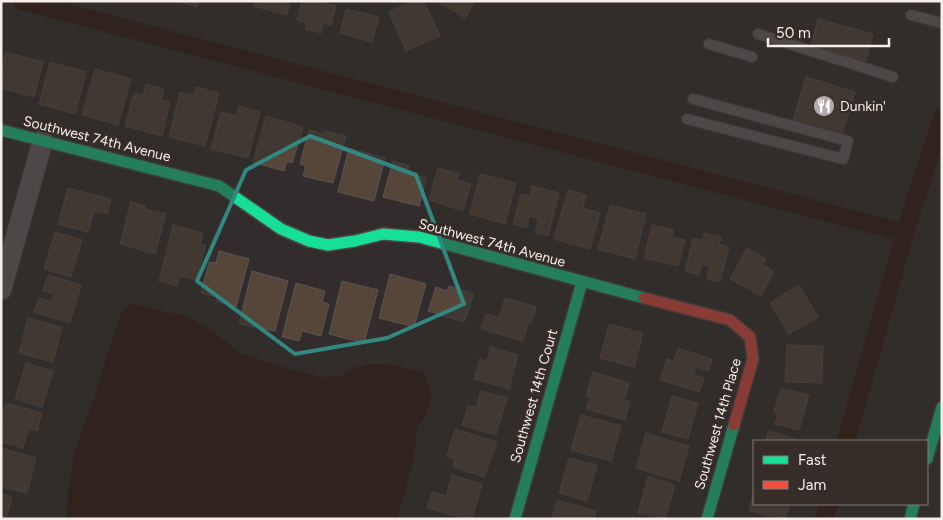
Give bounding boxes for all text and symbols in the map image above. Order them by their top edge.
scale bar [768,15,889,47]
text: 50 m [776,24,811,42]
restaurant icon: Dunkin' [812,94,836,118]
place label: Dunkin' [840,98,886,115]
street label: Southwest 74th Avenue [22,112,173,166]
street label: Southwest 74th Avenue [417,215,568,271]
street label: Southwest 14th Court [507,327,561,465]
street label: Southwest 14th Place [691,356,745,492]
legend [753,440,928,505]
text: Fast [798,451,827,469]
text: Jam [798,476,826,494]

